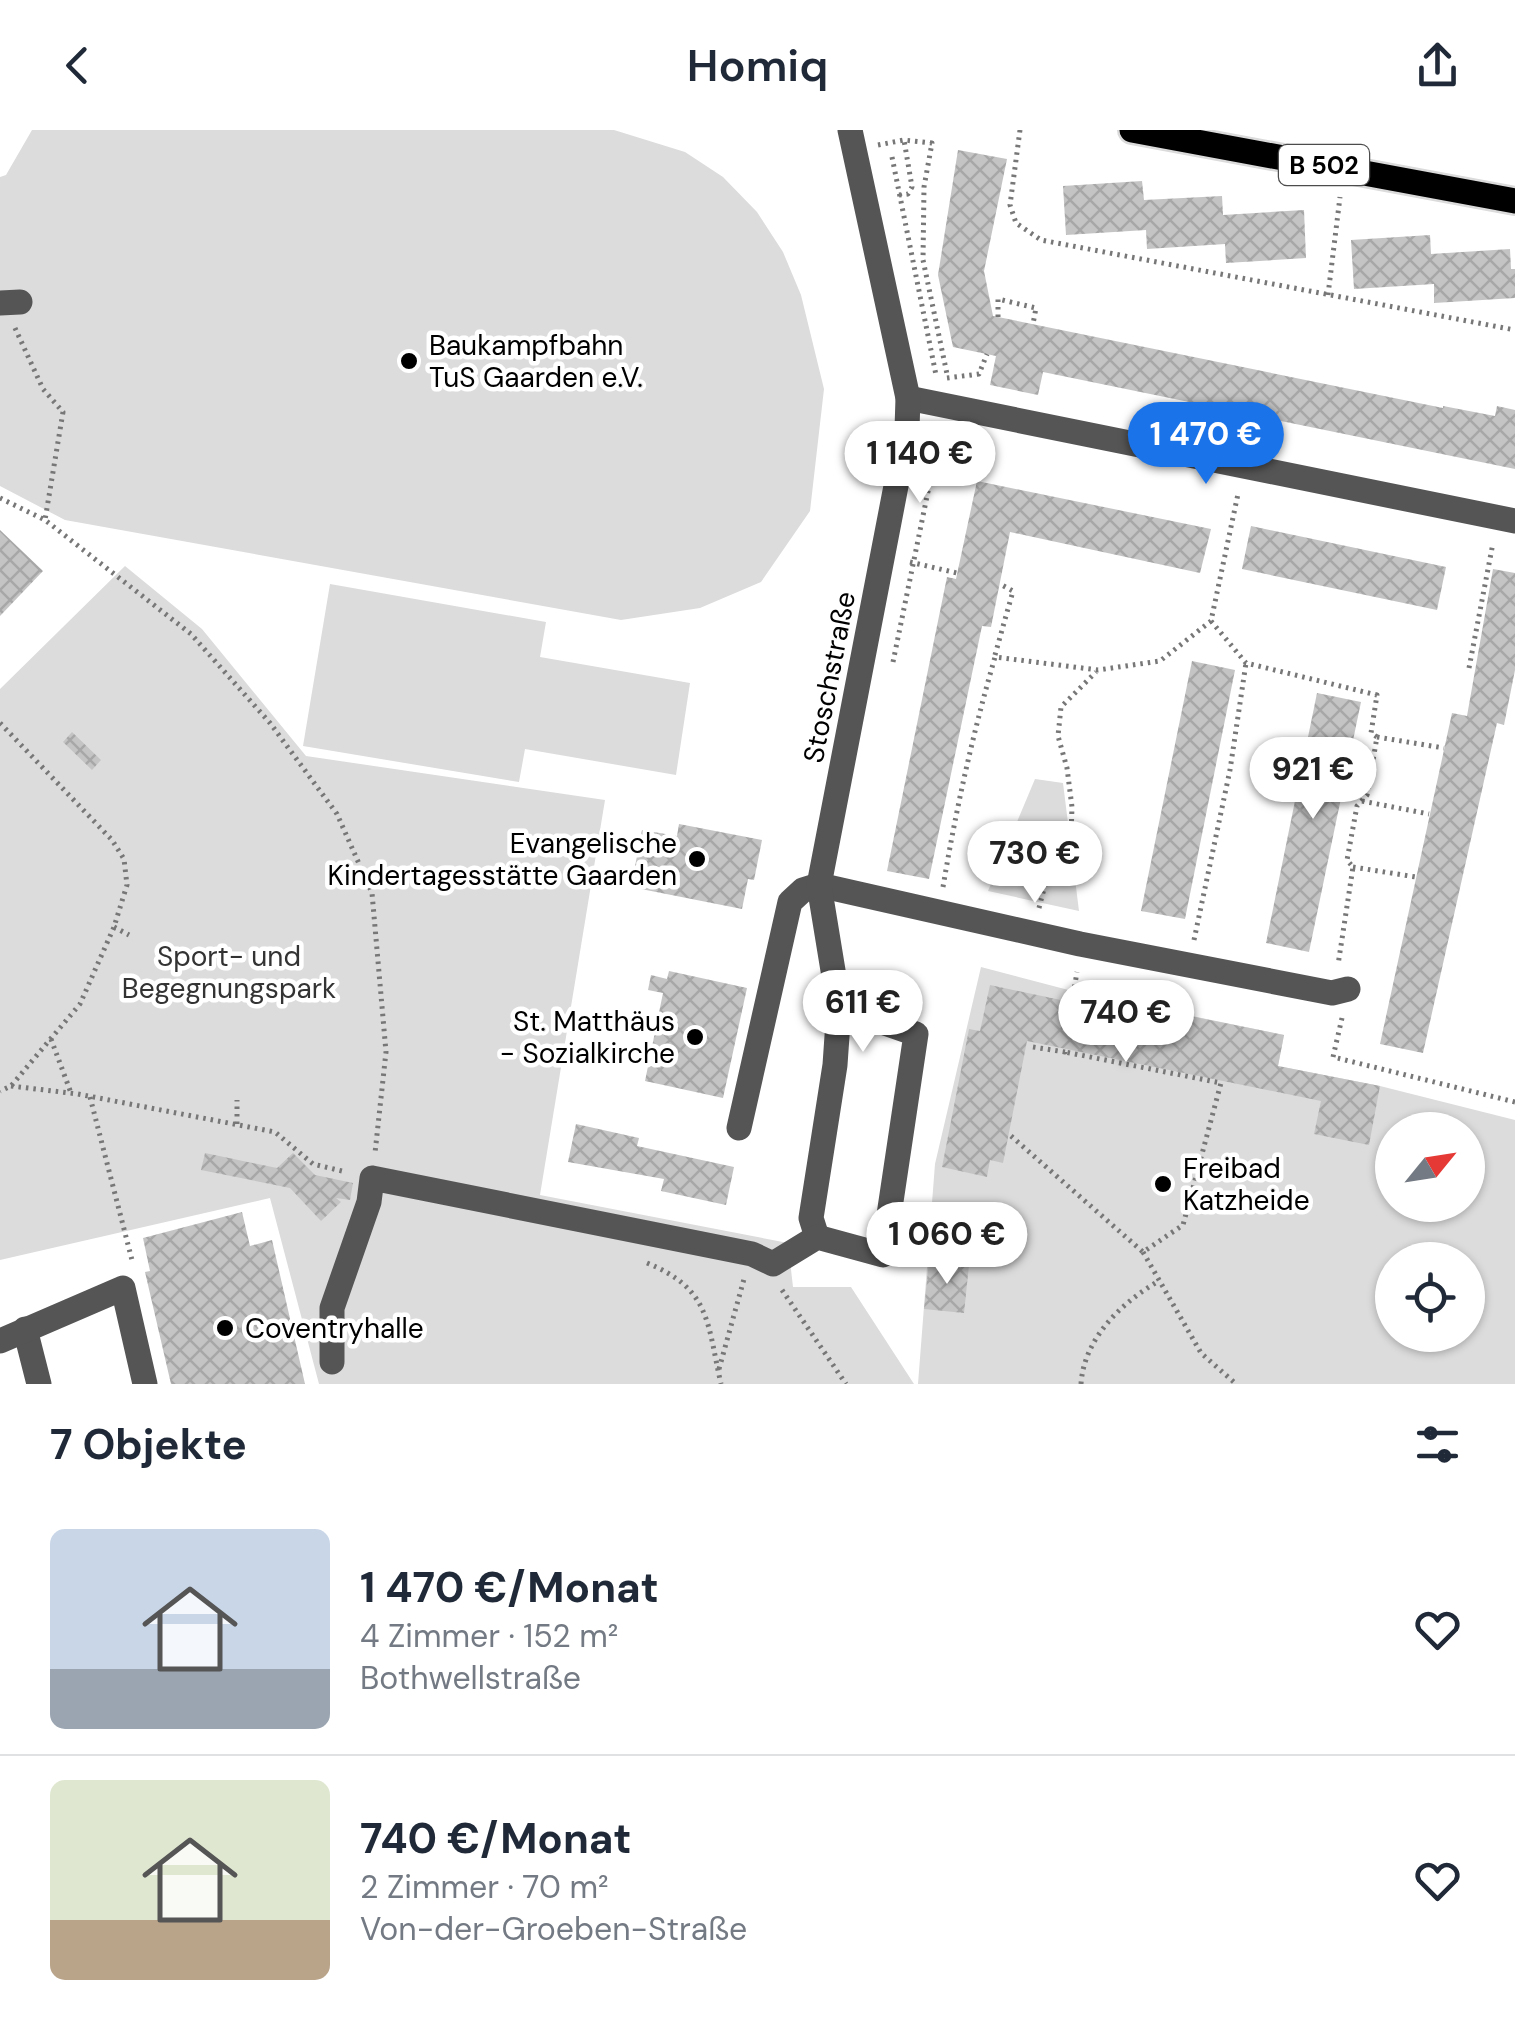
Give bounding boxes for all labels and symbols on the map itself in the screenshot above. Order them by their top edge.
road number: B 502 [1279,145,1369,185]
place label: Baukampfbahn TuS Gaarden e.V. [429,327,643,396]
marker: Baukampfbahn TuS Gaarden e.V. [398,350,420,372]
pin: 1 470 € [1114,402,1298,487]
pin: 1 140 € [828,421,1012,506]
street label: Stoschstraße [795,588,864,766]
pin: 921 € [1243,737,1383,822]
pin: 730 € [965,821,1105,906]
place label: Evangelische Kindertagesstätte Gaarden [328,825,677,894]
marker: Evangelische Kindertagesstätte Gaarden [686,848,708,870]
park label: Sport- und Begegnungspark [122,938,336,1007]
pin: 611 € [793,970,933,1055]
pin: 740 € [1056,980,1196,1065]
place label: St. Matthäus - Sozialkirche [500,1003,675,1072]
marker: St. Matthäus - Sozialkirche [684,1026,706,1048]
north arrow [1375,1112,1485,1222]
place label: Freibad Katzheide [1183,1150,1310,1219]
marker: Freibad Katzheide [1152,1173,1174,1195]
pin: 1 060 € [855,1202,1039,1287]
place label: Coventryhalle [245,1310,424,1347]
marker: Coventryhalle [214,1317,236,1339]

